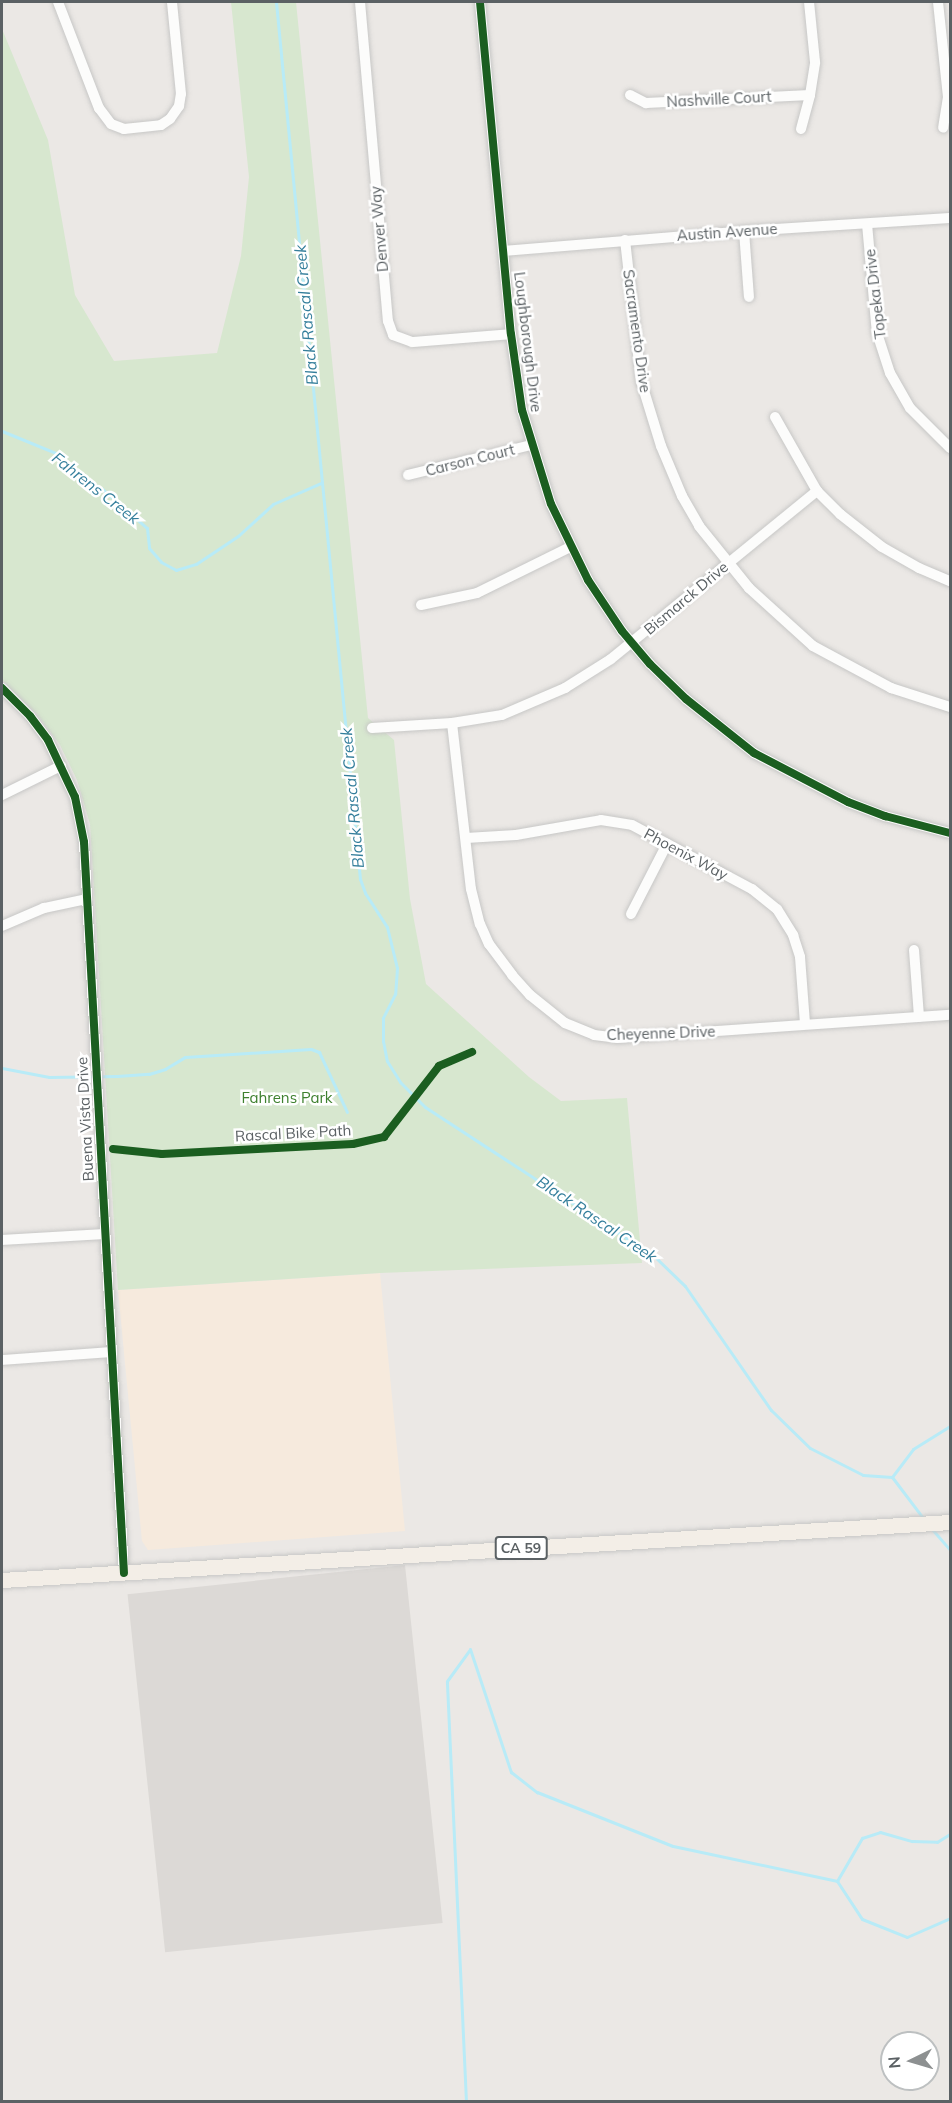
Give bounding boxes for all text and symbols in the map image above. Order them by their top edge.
street label: Nashville Court [666,87,772,111]
street label: Denver Way [366,185,392,273]
street label: Austin Avenue [676,220,778,244]
water label: Black Rascal Creek [290,244,322,386]
street label: Topeka Drive [861,248,889,340]
street label: Sacramento Drive [619,268,655,394]
street label: Loughborough Drive [510,271,546,413]
street label: Carson Court [424,440,516,480]
water label: Fahrens Creek [48,448,144,528]
street label: Bismarck Drive [640,558,732,638]
water label: Black Rascal Creek [336,727,368,869]
street label: Phoenix Way [641,824,731,884]
street label: Cheyenne Drive [606,1022,716,1044]
street label: Buena Vista Drive [73,1056,97,1182]
park label: Fahrens Park [241,1089,333,1107]
street label: Rascal Bike Path [234,1121,352,1145]
water label: Black Rascal Creek [533,1172,661,1266]
road number: CA 59 [494,1537,548,1559]
north arrow [880,2031,940,2091]
text: N [884,2055,905,2069]

